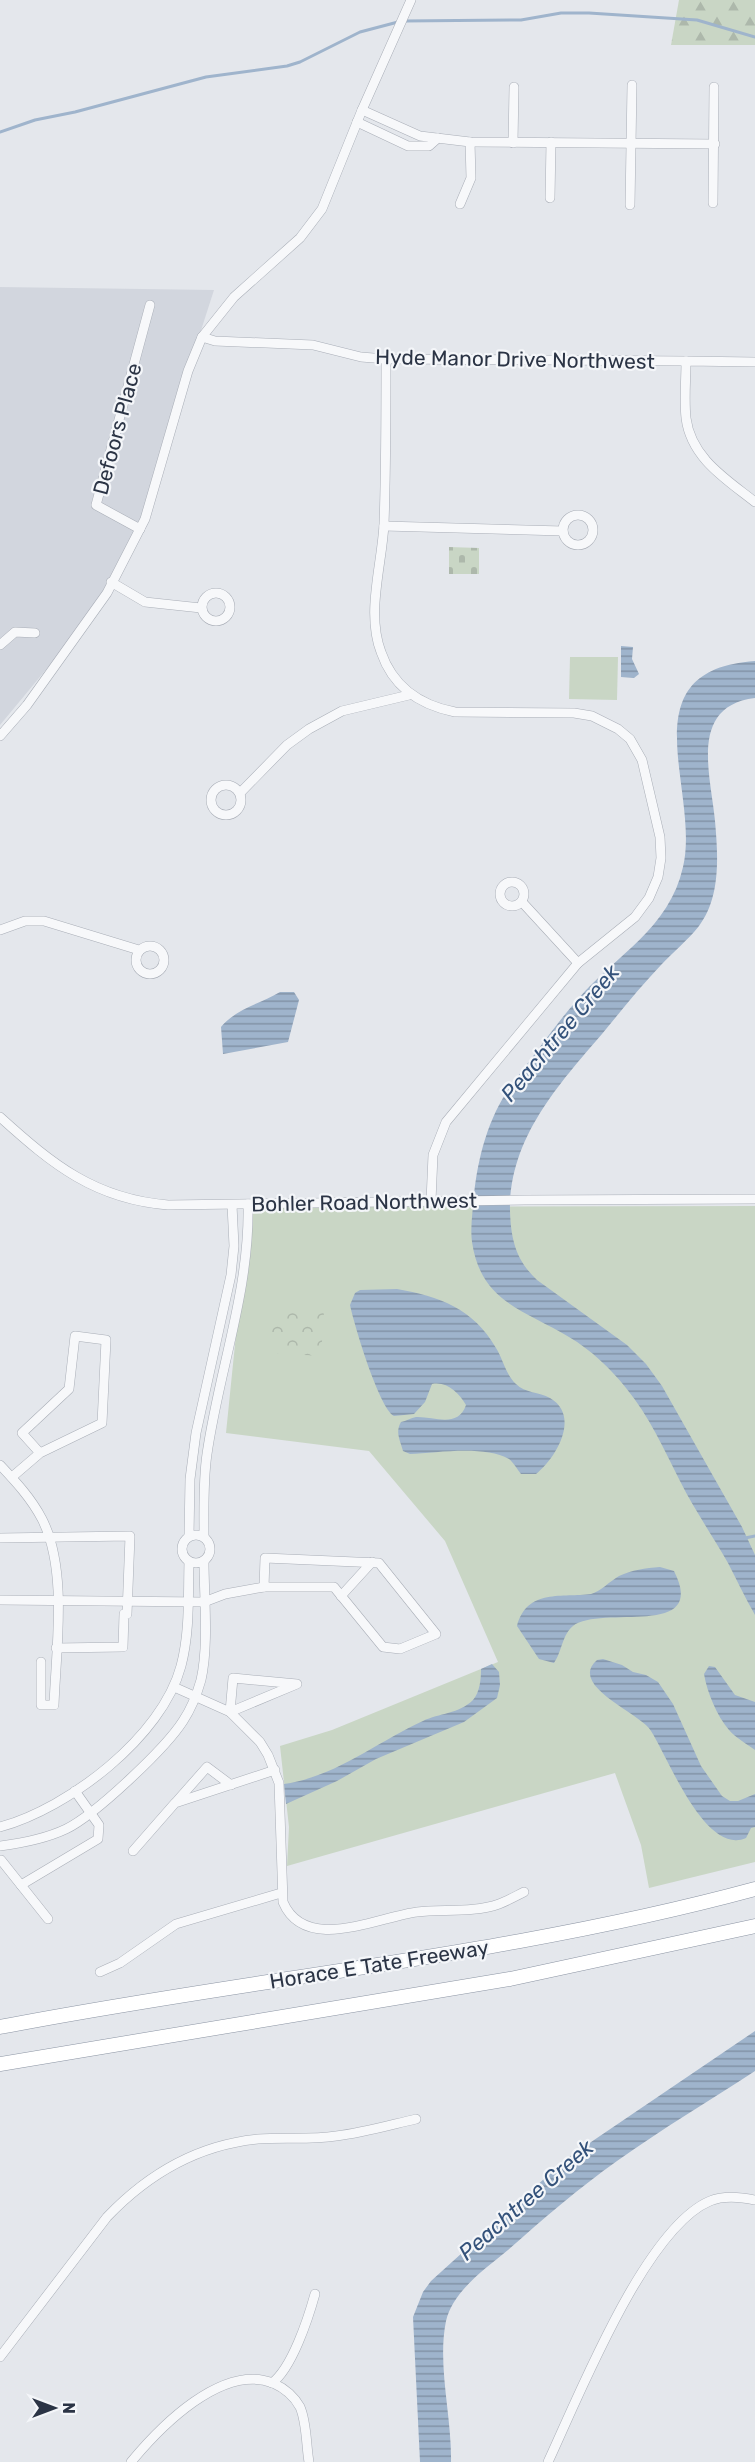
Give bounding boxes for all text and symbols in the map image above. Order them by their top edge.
street label: Hyde Manor Drive Northwest [375,344,655,374]
street label: Defoors Place [87,360,147,498]
water label: Peachtree Creek [495,959,625,1107]
street label: Bohler Road Northwest [251,1188,477,1216]
street label: Horace E Tate Freeway [268,1934,491,1994]
water label: Peachtree Creek [453,2134,600,2266]
north arrow [24,2378,84,2438]
text: N [59,2402,78,2414]

